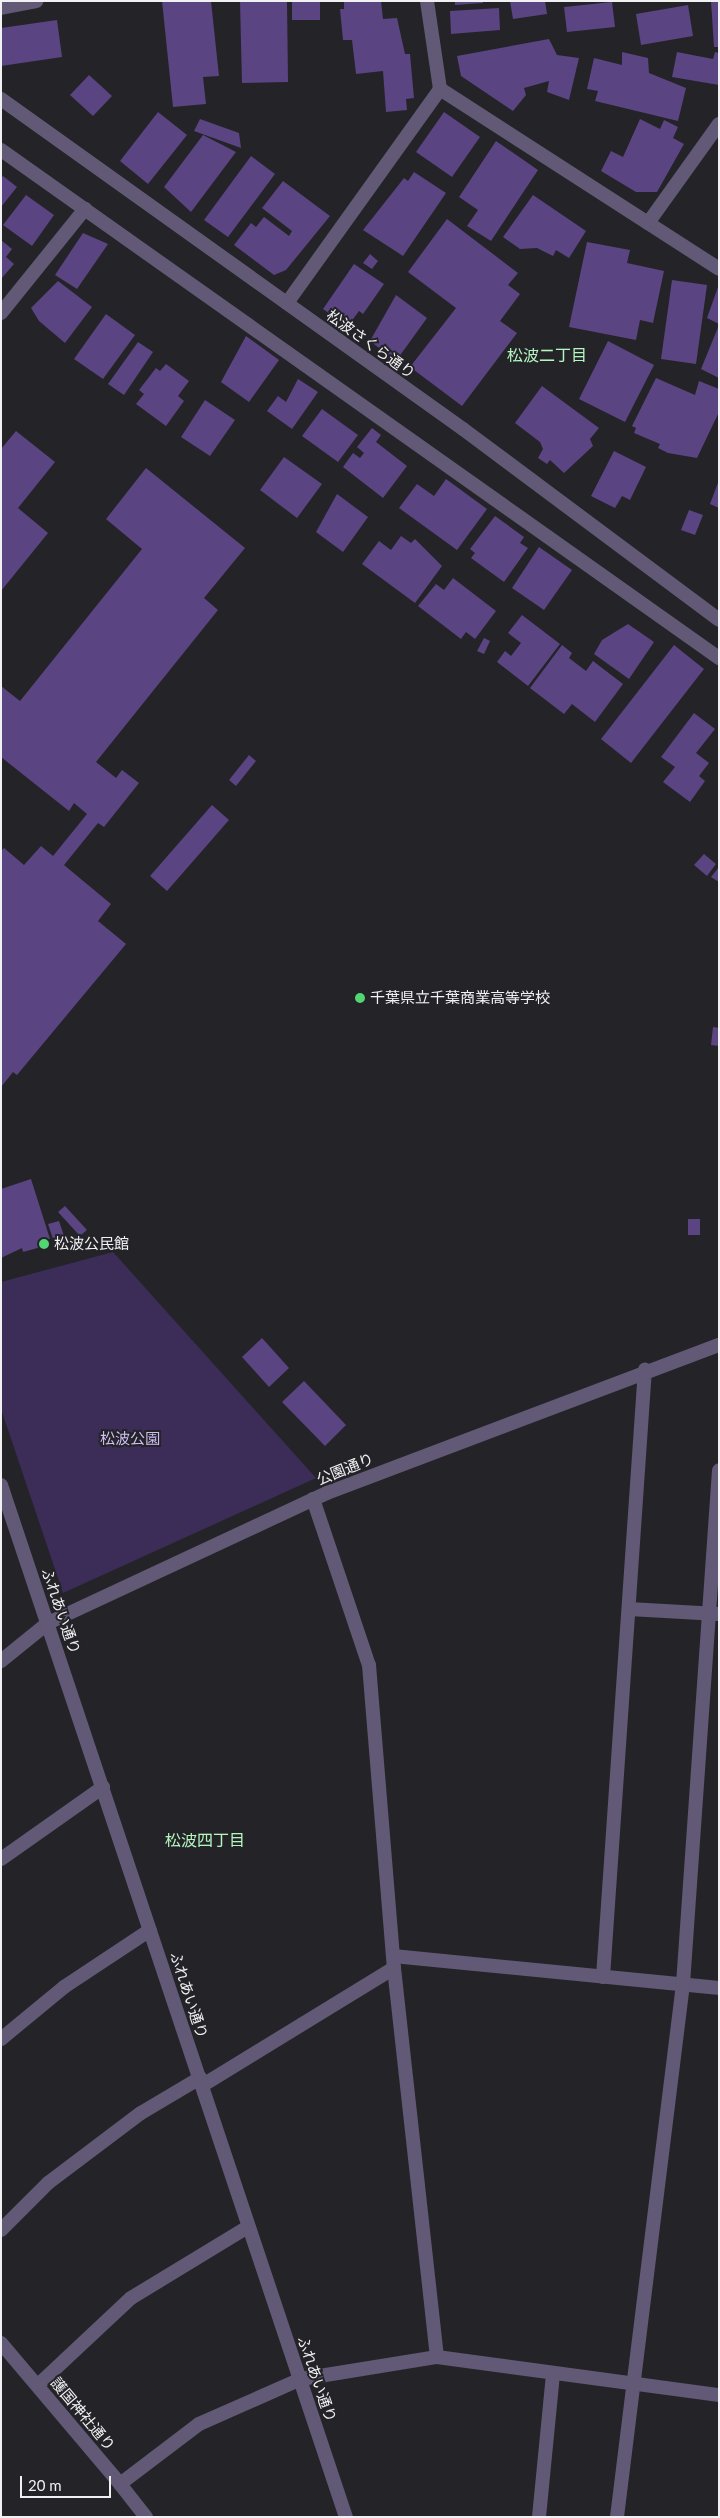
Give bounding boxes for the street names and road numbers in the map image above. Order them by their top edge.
street label: 松波さくら通り [323,306,419,382]
street label: 公園通り [314,1449,376,1489]
street label: ふれあい通り [38,1566,84,1656]
street label: ふれあい通り [167,1949,211,2041]
street label: ふれあい通り [294,2334,340,2424]
street label: 護国神社通り [47,2374,119,2454]

